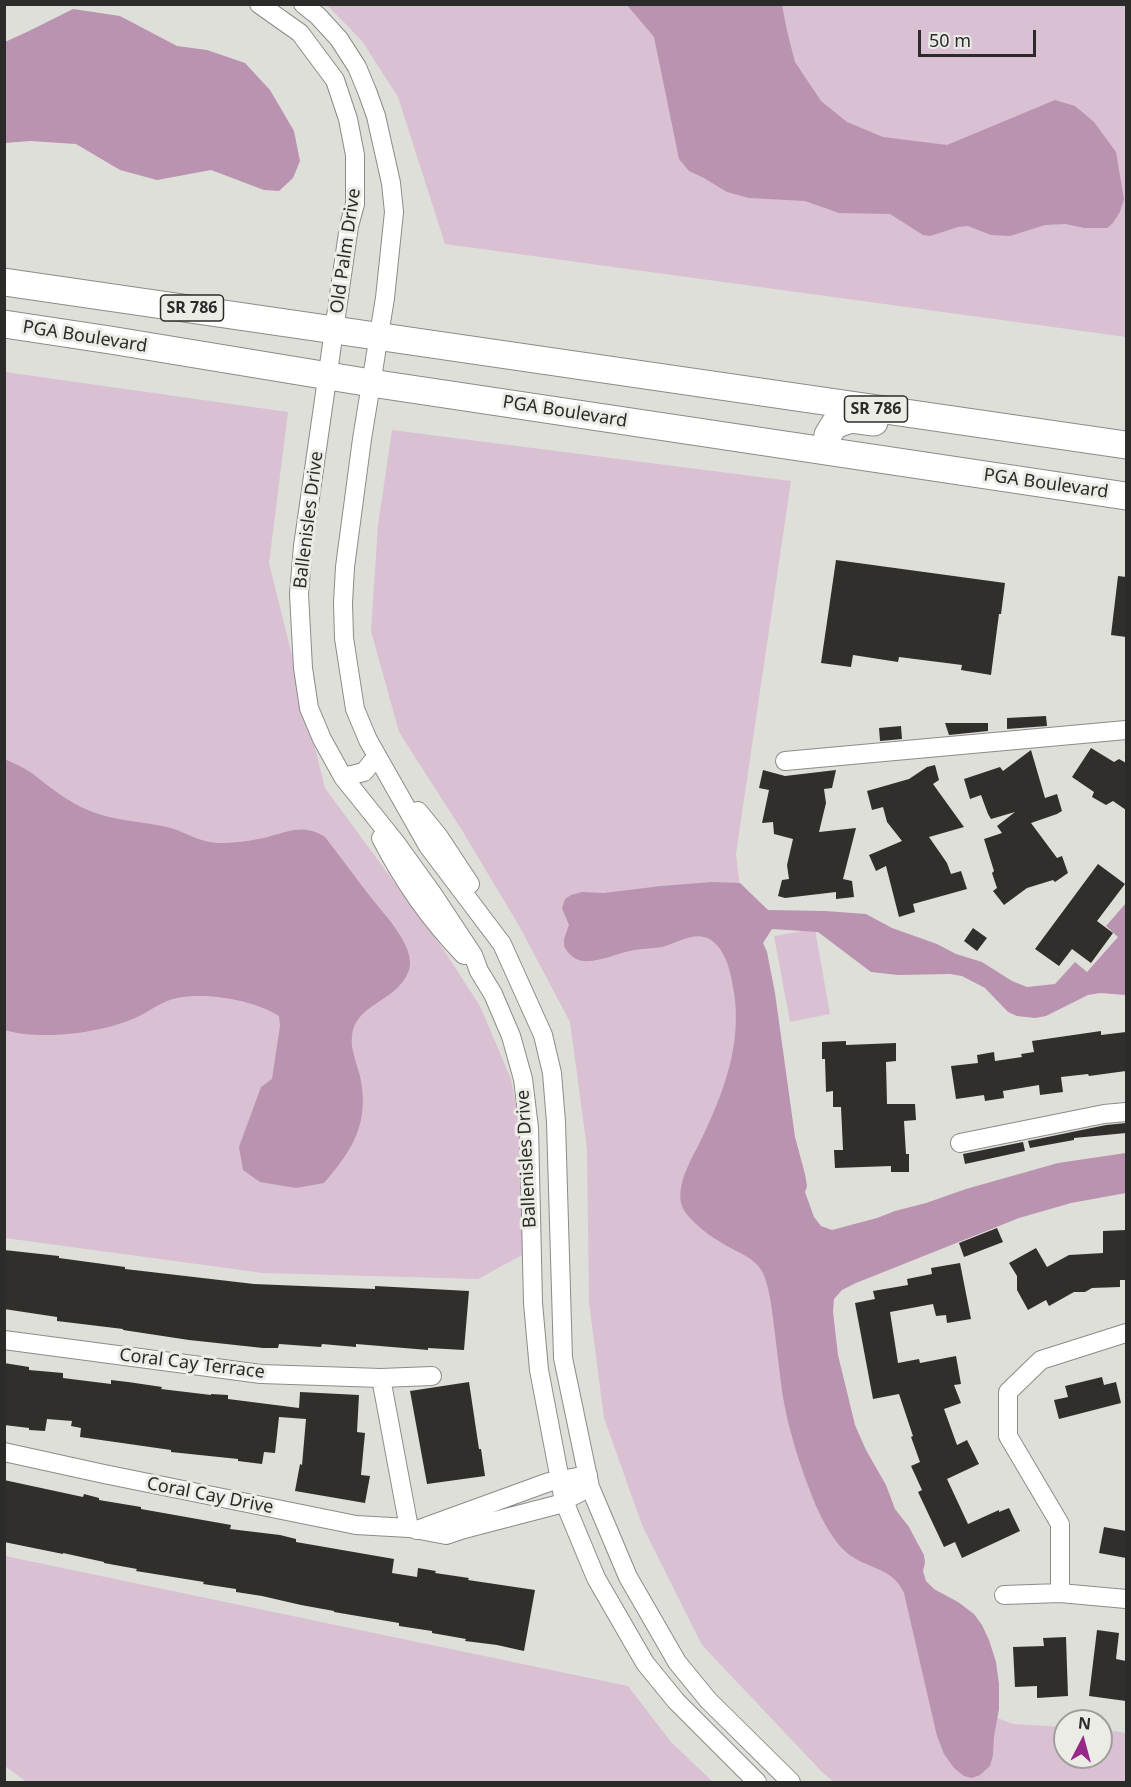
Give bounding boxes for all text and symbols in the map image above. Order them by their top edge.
scale bar [921,18,1040,56]
text: 50 m [929,28,971,52]
street label: Old Palm Drive [327,187,365,315]
road number: SR 786 [160,295,224,321]
street label: PGA Boulevard [21,317,149,357]
street label: PGA Boulevard [501,392,629,432]
road number: SR 786 [844,396,908,422]
street label: Ballenisles Drive [290,450,328,590]
street label: PGA Boulevard [982,465,1110,503]
street label: Ballenisles Drive [513,1089,541,1229]
street label: Coral Cay Terrace [118,1344,266,1384]
street label: Coral Cay Drive [145,1473,275,1519]
north arrow [1053,1709,1113,1769]
text: N [1077,1711,1092,1735]

